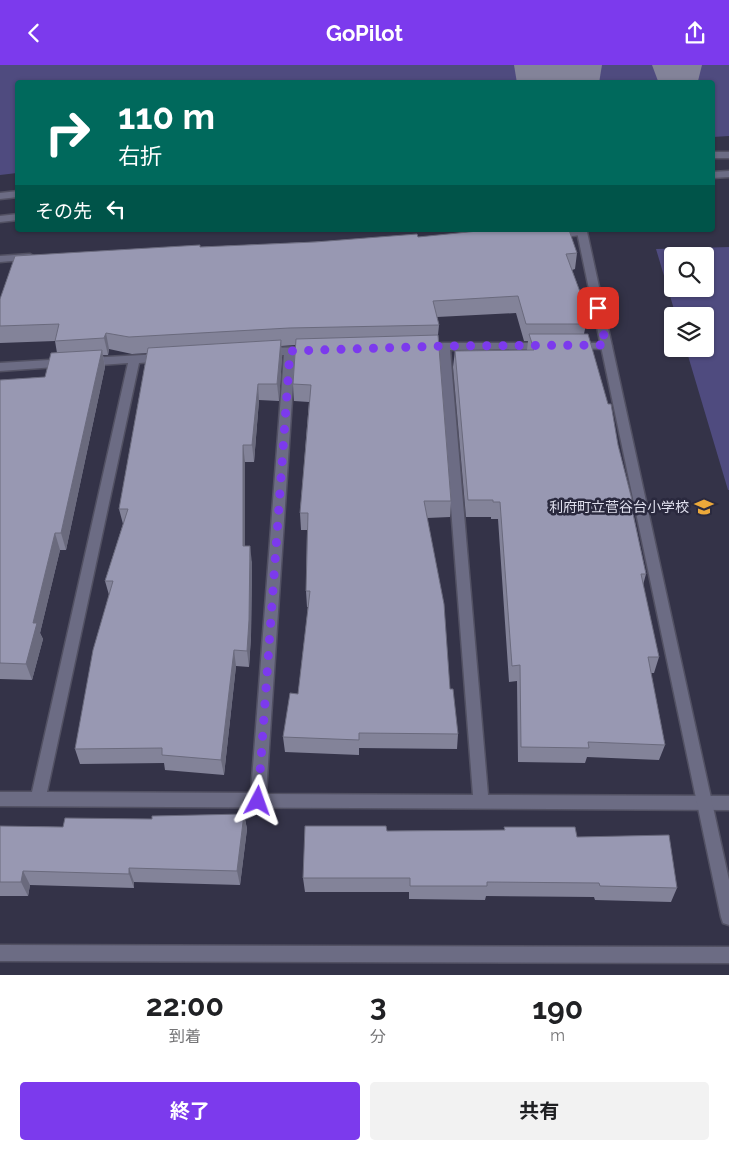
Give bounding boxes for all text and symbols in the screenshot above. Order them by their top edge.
icon: back [20,19,48,47]
icon: share [681,19,709,47]
text: GoPilot [326,20,403,46]
text: 110 m [118,96,215,137]
icon: right [35,100,100,165]
text: 右折 [118,143,162,169]
icon: left [102,195,130,223]
text: その先 [35,200,92,222]
map controls [664,247,714,357]
button: search [664,247,714,297]
pin [577,287,619,329]
icon: arrive [584,294,612,322]
button: layers [664,307,714,357]
school or university icon: 利府町立菅谷台小学校 [693,496,715,518]
place label: 利府町立菅谷台小学校 [549,499,689,515]
position arrow [231,774,283,826]
text: 22:00 [146,988,224,1023]
text: 3 [370,988,386,1023]
text: 190 [532,991,583,1026]
text: m [550,1026,565,1045]
text: 到着 [169,1027,201,1046]
text: 分 [370,1027,386,1046]
button: 終了 [20,1082,360,1140]
button: 共有 [370,1082,709,1140]

